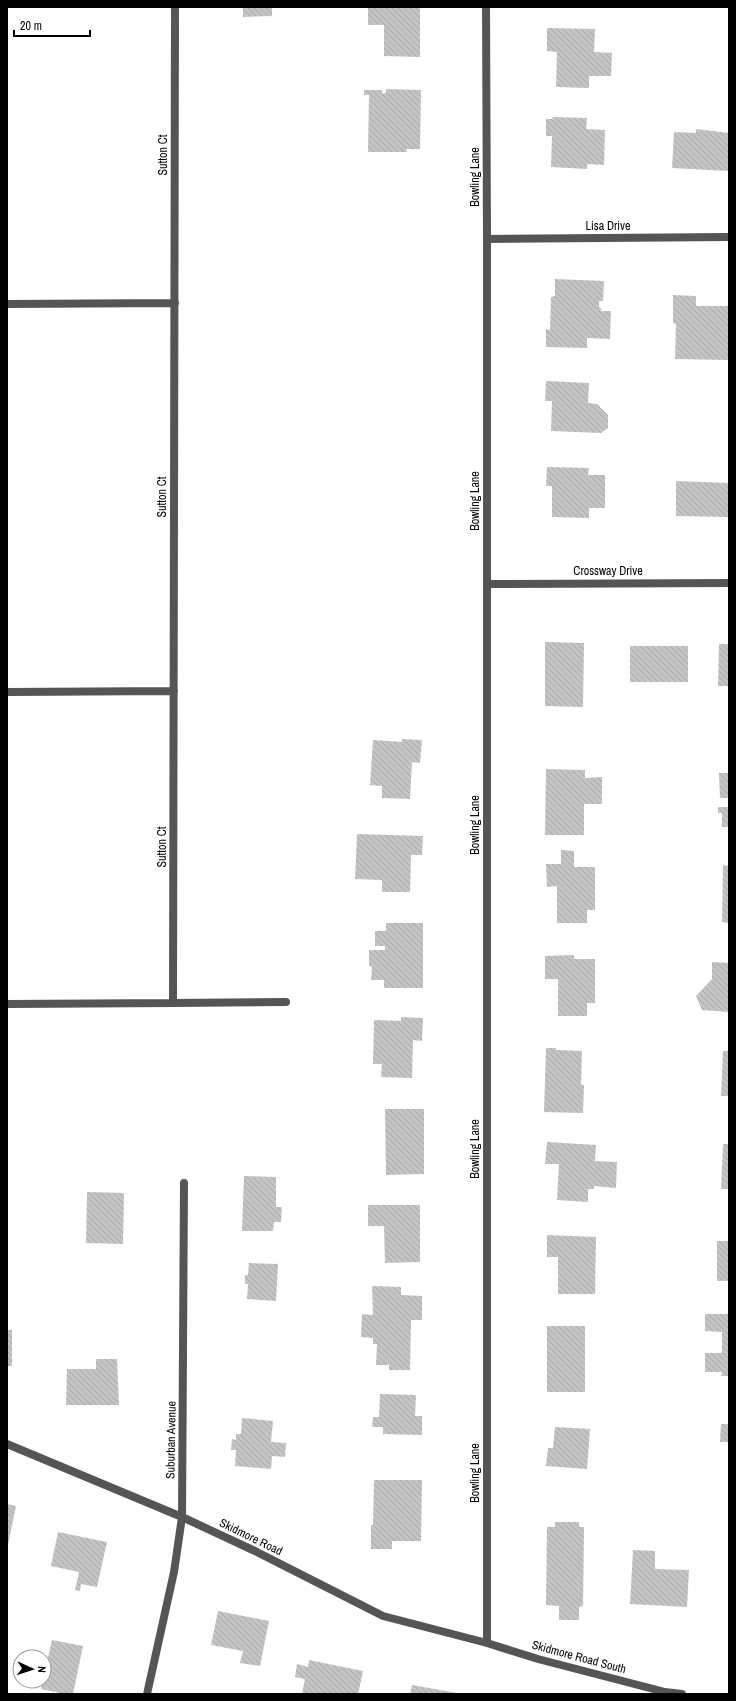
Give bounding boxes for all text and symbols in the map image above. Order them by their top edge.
scale bar [14,12,90,38]
text: 20 m [20,18,42,34]
street label: Sutton Ct [155,134,171,176]
street label: Bowling Lane [467,147,483,207]
street label: Lisa Drive [586,218,630,234]
street label: Bowling Lane [467,471,483,531]
street label: Sutton Ct [154,476,170,518]
street label: Crossway Drive [573,563,643,579]
street label: Bowling Lane [467,795,483,855]
street label: Sutton Ct [154,826,170,868]
street label: Bowling Lane [467,1119,483,1179]
street label: Suburban Avenue [162,1401,180,1479]
street label: Bowling Lane [467,1443,483,1503]
street label: Skidmore Road [217,1515,285,1559]
street label: Skidmore Road South [530,1637,628,1677]
north arrow [12,1649,52,1689]
text: N [35,1666,49,1673]

